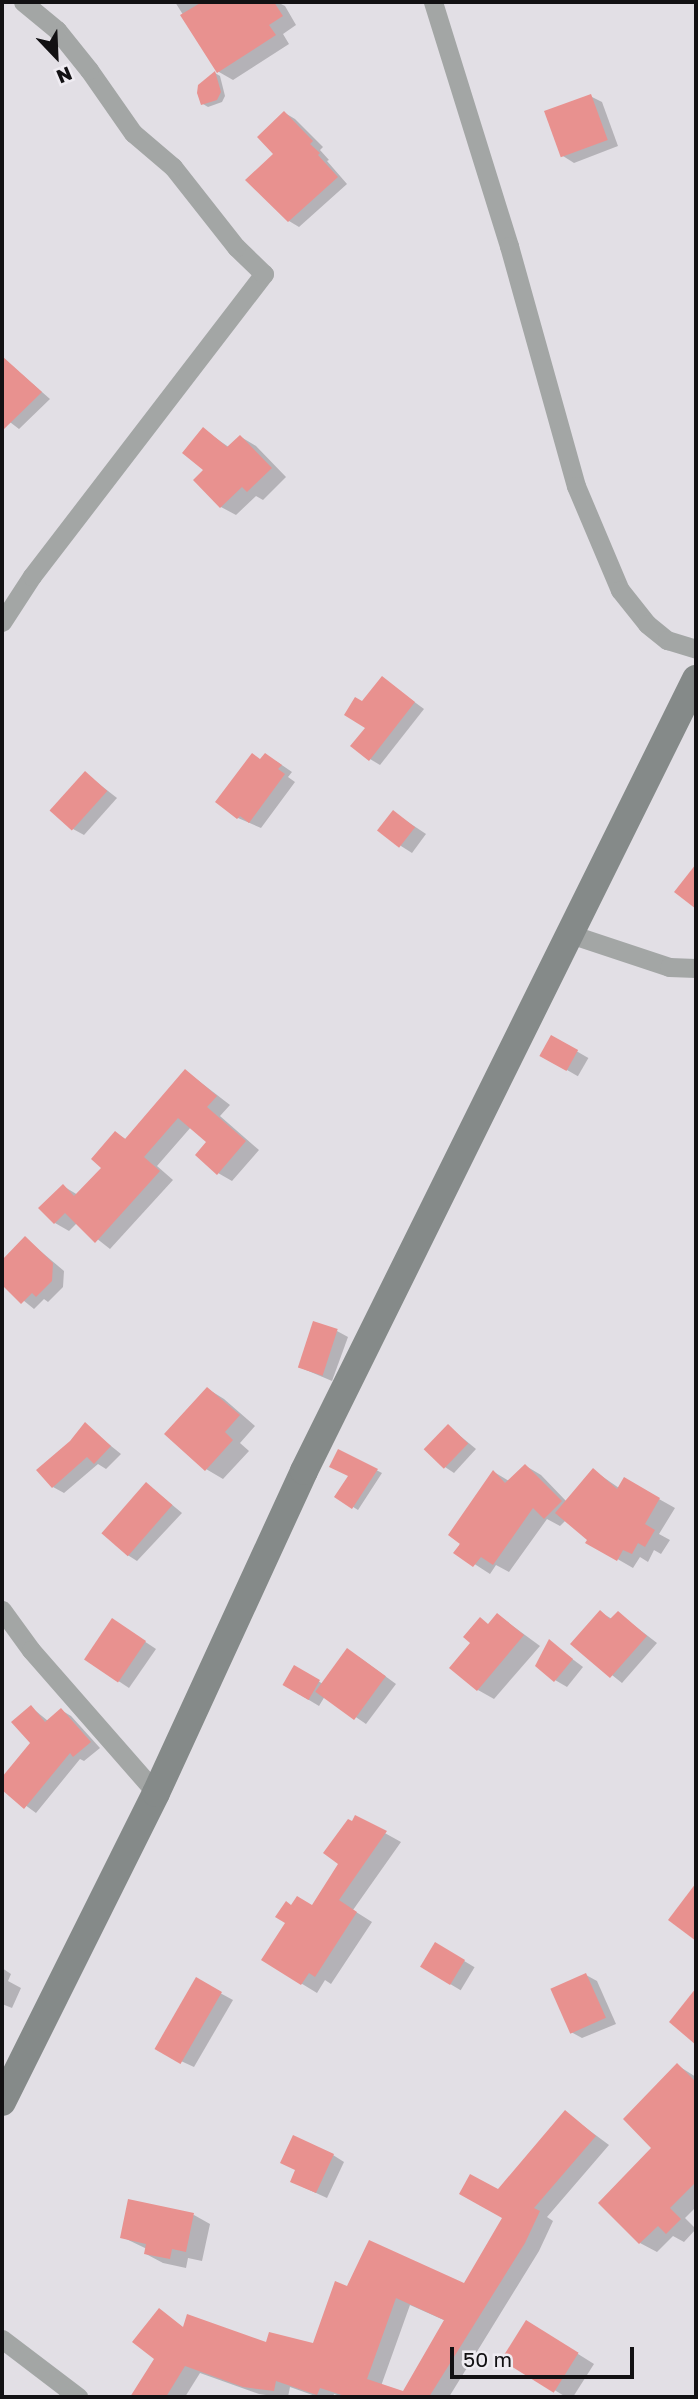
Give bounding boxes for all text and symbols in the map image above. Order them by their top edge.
north arrow [21,21,91,91]
text: N [53,62,76,89]
scale bar [453,2332,637,2376]
text: 50 m [463,2346,512,2372]

